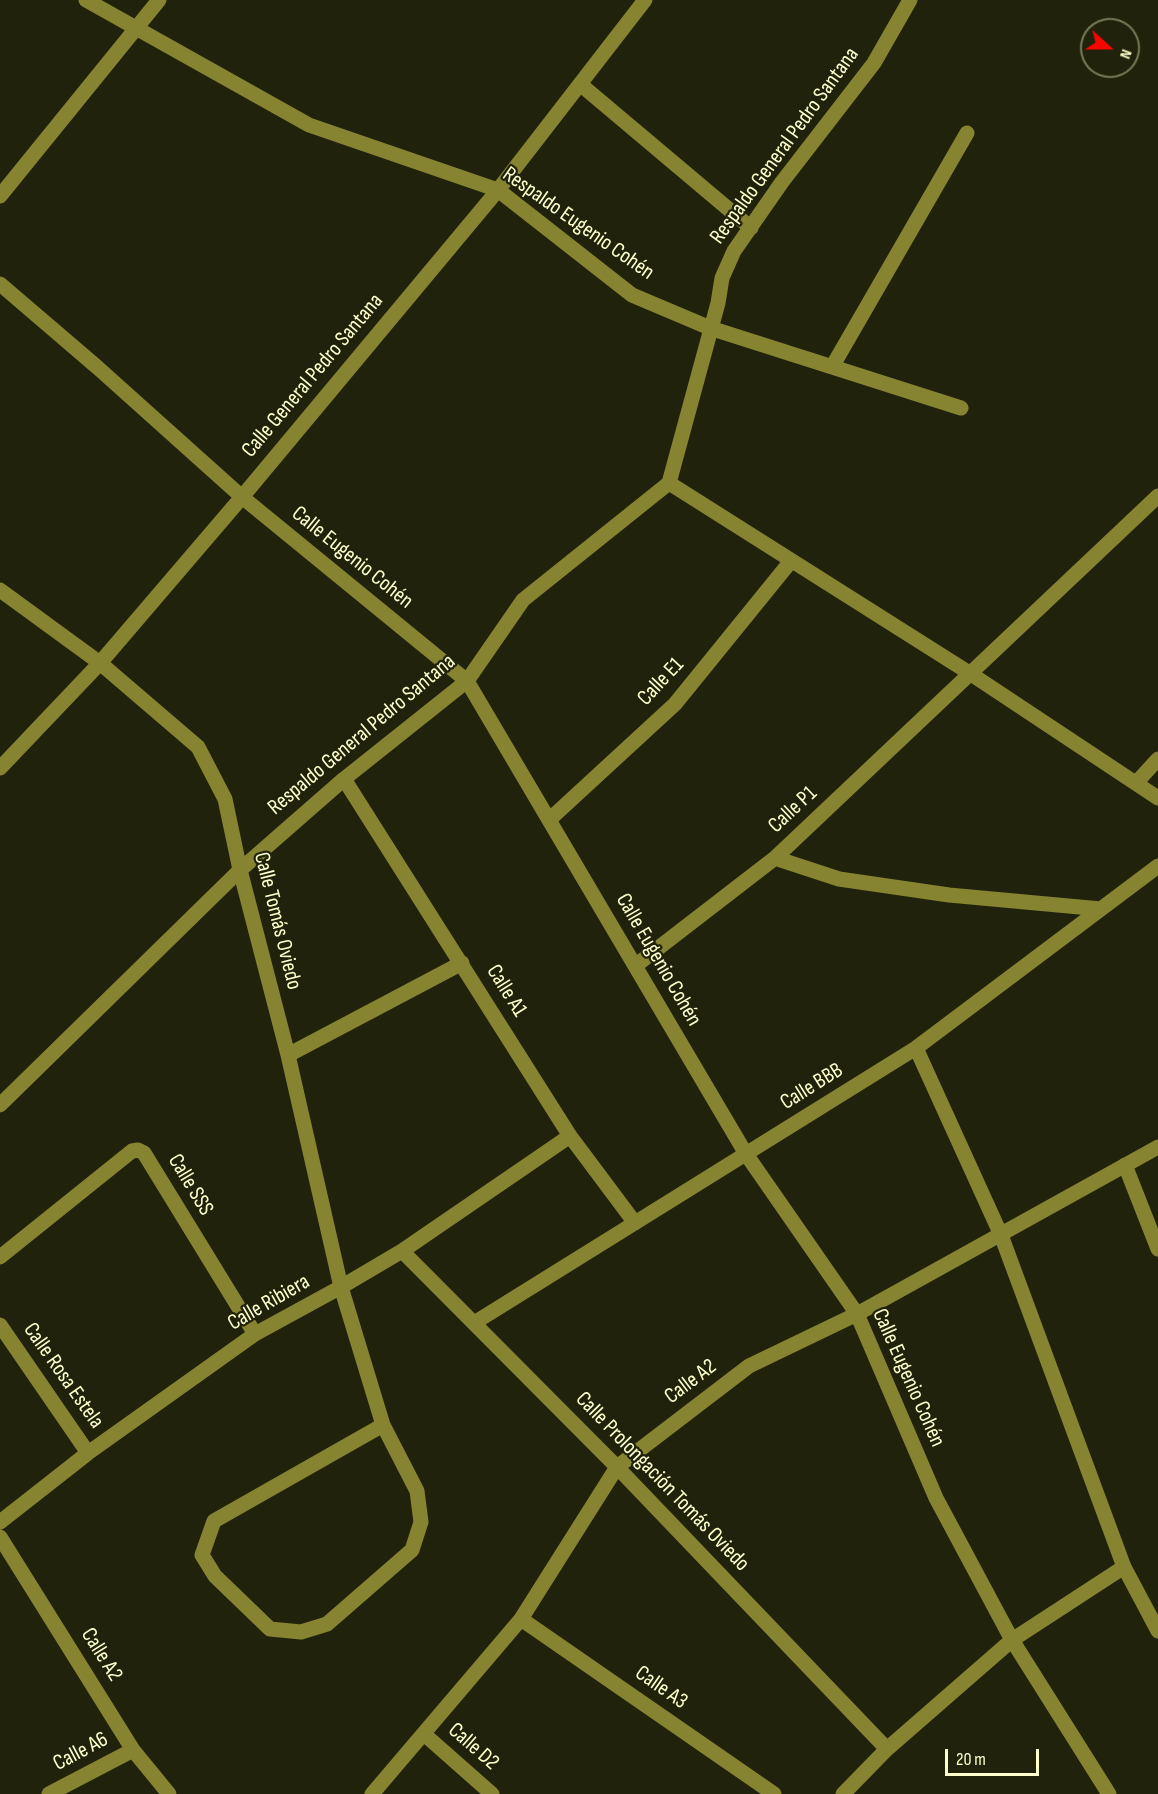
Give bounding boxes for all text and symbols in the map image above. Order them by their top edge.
north arrow [1080,18,1140,78]
street label: Respaldo General Pedro Santana [705,43,865,249]
text: N [1115,47,1136,61]
street label: Respaldo Eugenio Cohén [497,162,659,286]
street label: Calle General Pedro Santana [237,289,389,463]
street label: Calle Eugenio Cohén [286,501,418,615]
street label: Respaldo General Pedro Santana [263,649,461,821]
street label: Calle E1 [632,652,690,712]
street label: Calle P1 [763,781,823,839]
street label: Calle Tomás Oviedo [247,850,307,992]
street label: Calle Eugenio Cohén [609,889,707,1031]
street label: Calle A1 [480,960,532,1022]
street label: Calle BBB [776,1058,848,1116]
street label: Calle SSS [161,1150,219,1220]
street label: Calle Ribiera [223,1269,315,1337]
street label: Calle Eugenio Cohén [866,1305,950,1451]
street label: Calle Rosa Estela [17,1318,109,1434]
street label: Calle A2 [660,1354,722,1410]
street label: Calle Prolongación Tomás Oviedo [569,1387,755,1577]
street label: Calle A2 [74,1623,128,1687]
street label: Calle A3 [630,1661,692,1715]
street label: Calle D2 [442,1718,504,1776]
street label: Calle A6 [49,1727,113,1777]
scale bar [948,1737,1042,1775]
text: 20 m [956,1749,986,1770]

